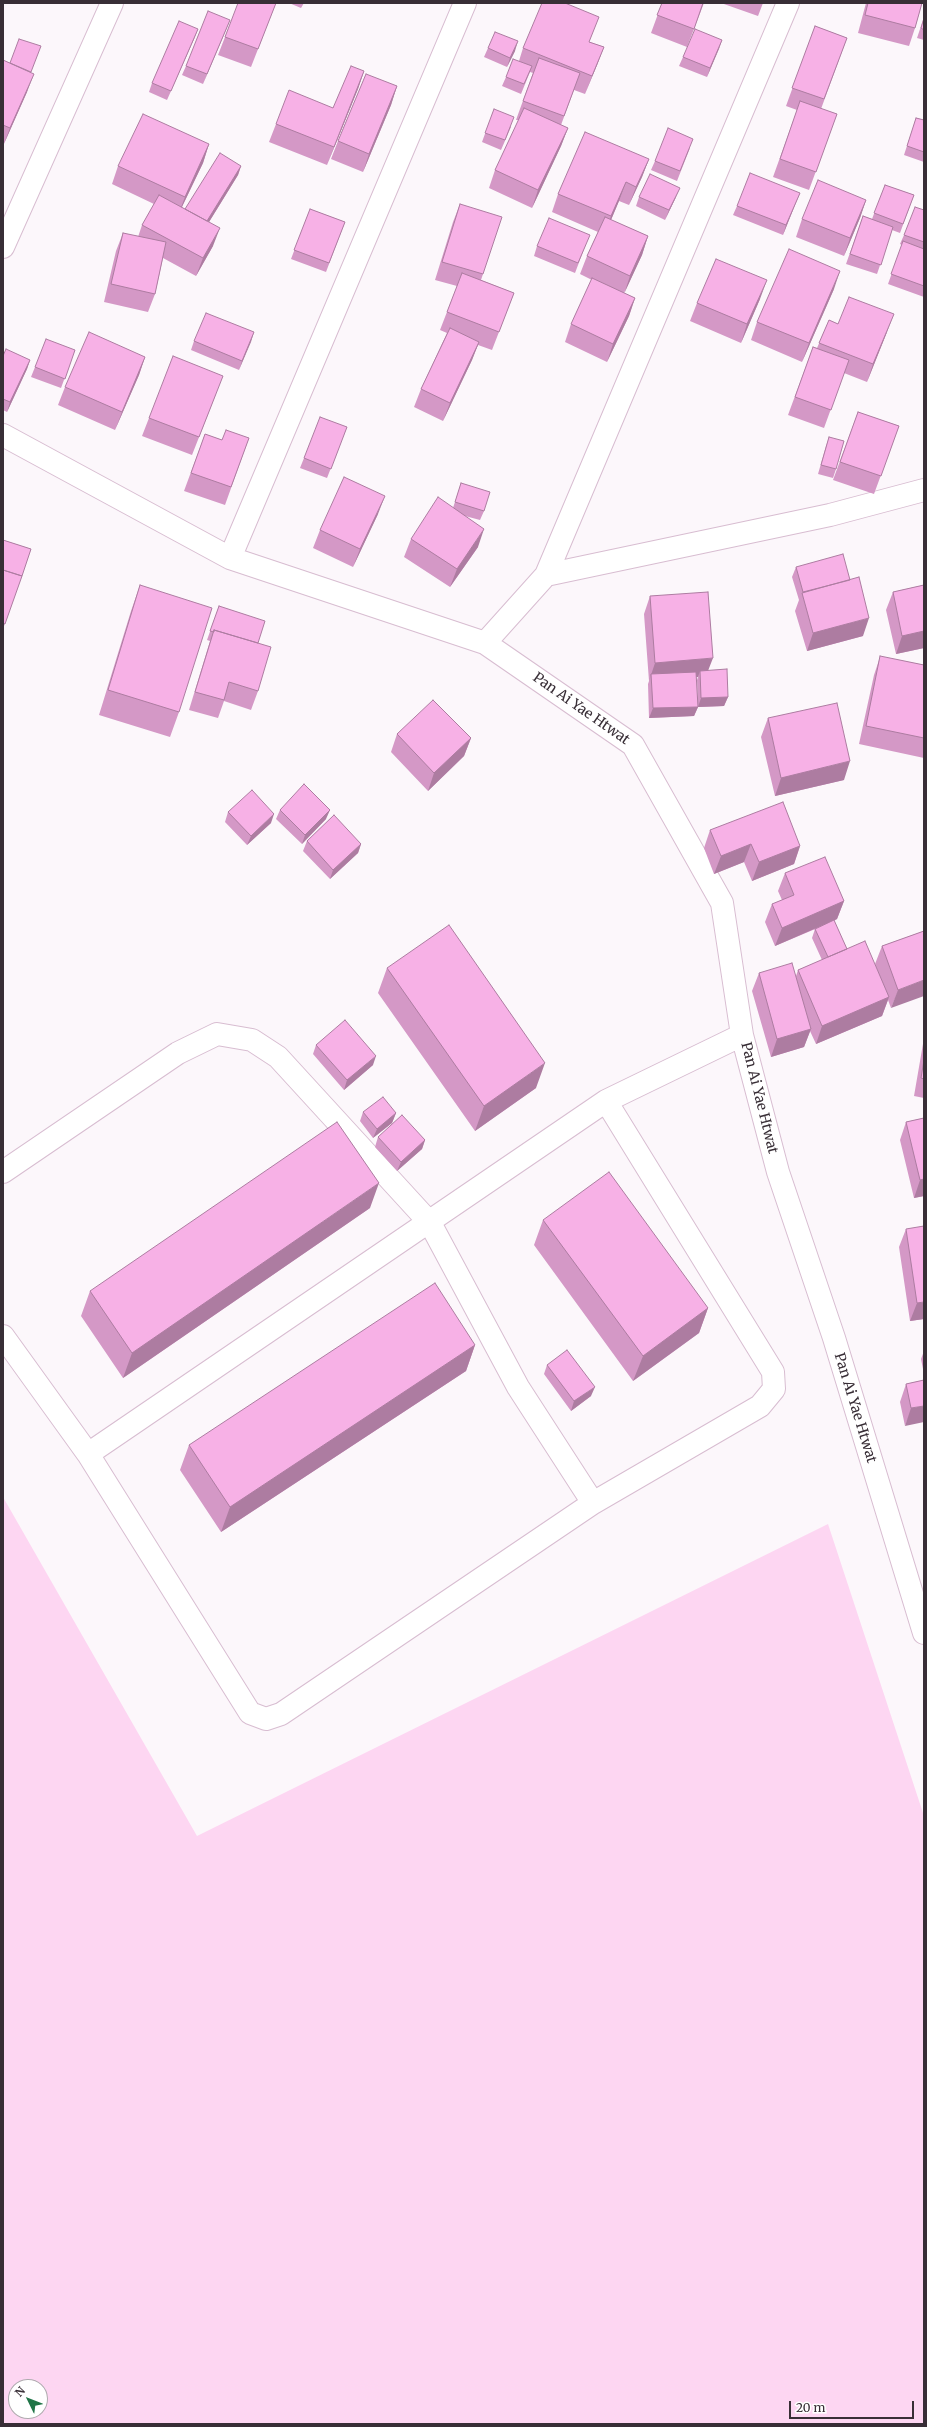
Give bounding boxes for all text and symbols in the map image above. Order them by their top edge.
street label: Pan Ai Yae Htwat [529,669,633,749]
street label: Pan Ai Yae Htwat [737,1041,781,1155]
street label: Pan Ai Yae Htwat [830,1351,880,1465]
north arrow [8,2379,48,2419]
text: N [12,2384,28,2399]
scale bar [791,2393,916,2419]
text: 20 m [796,2400,825,2415]

